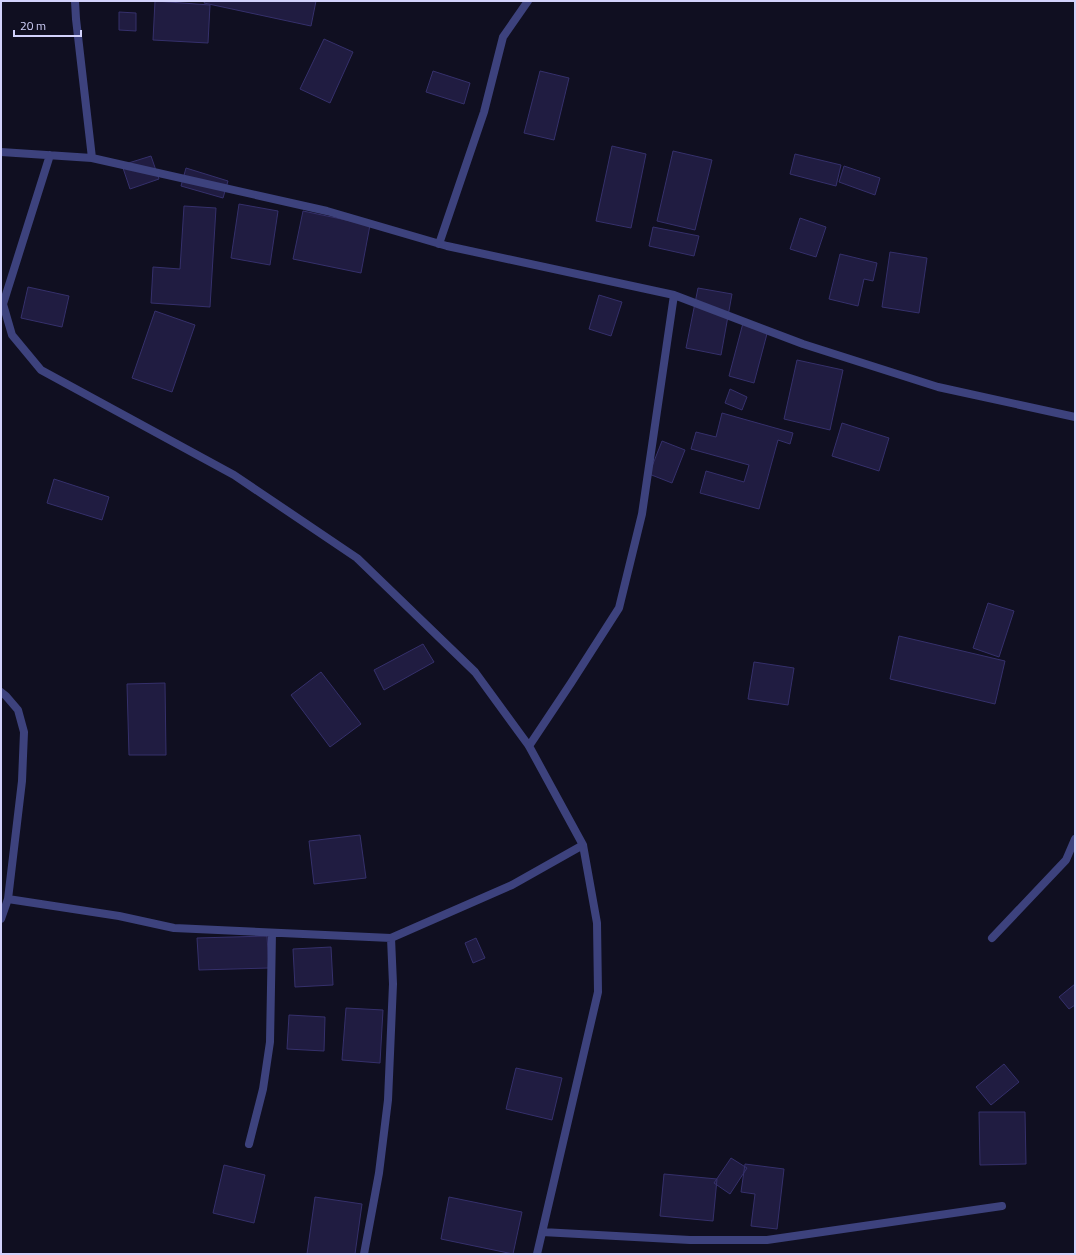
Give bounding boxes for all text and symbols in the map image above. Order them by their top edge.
scale bar [14,12,81,38]
text: 20 m [20,16,46,35]

